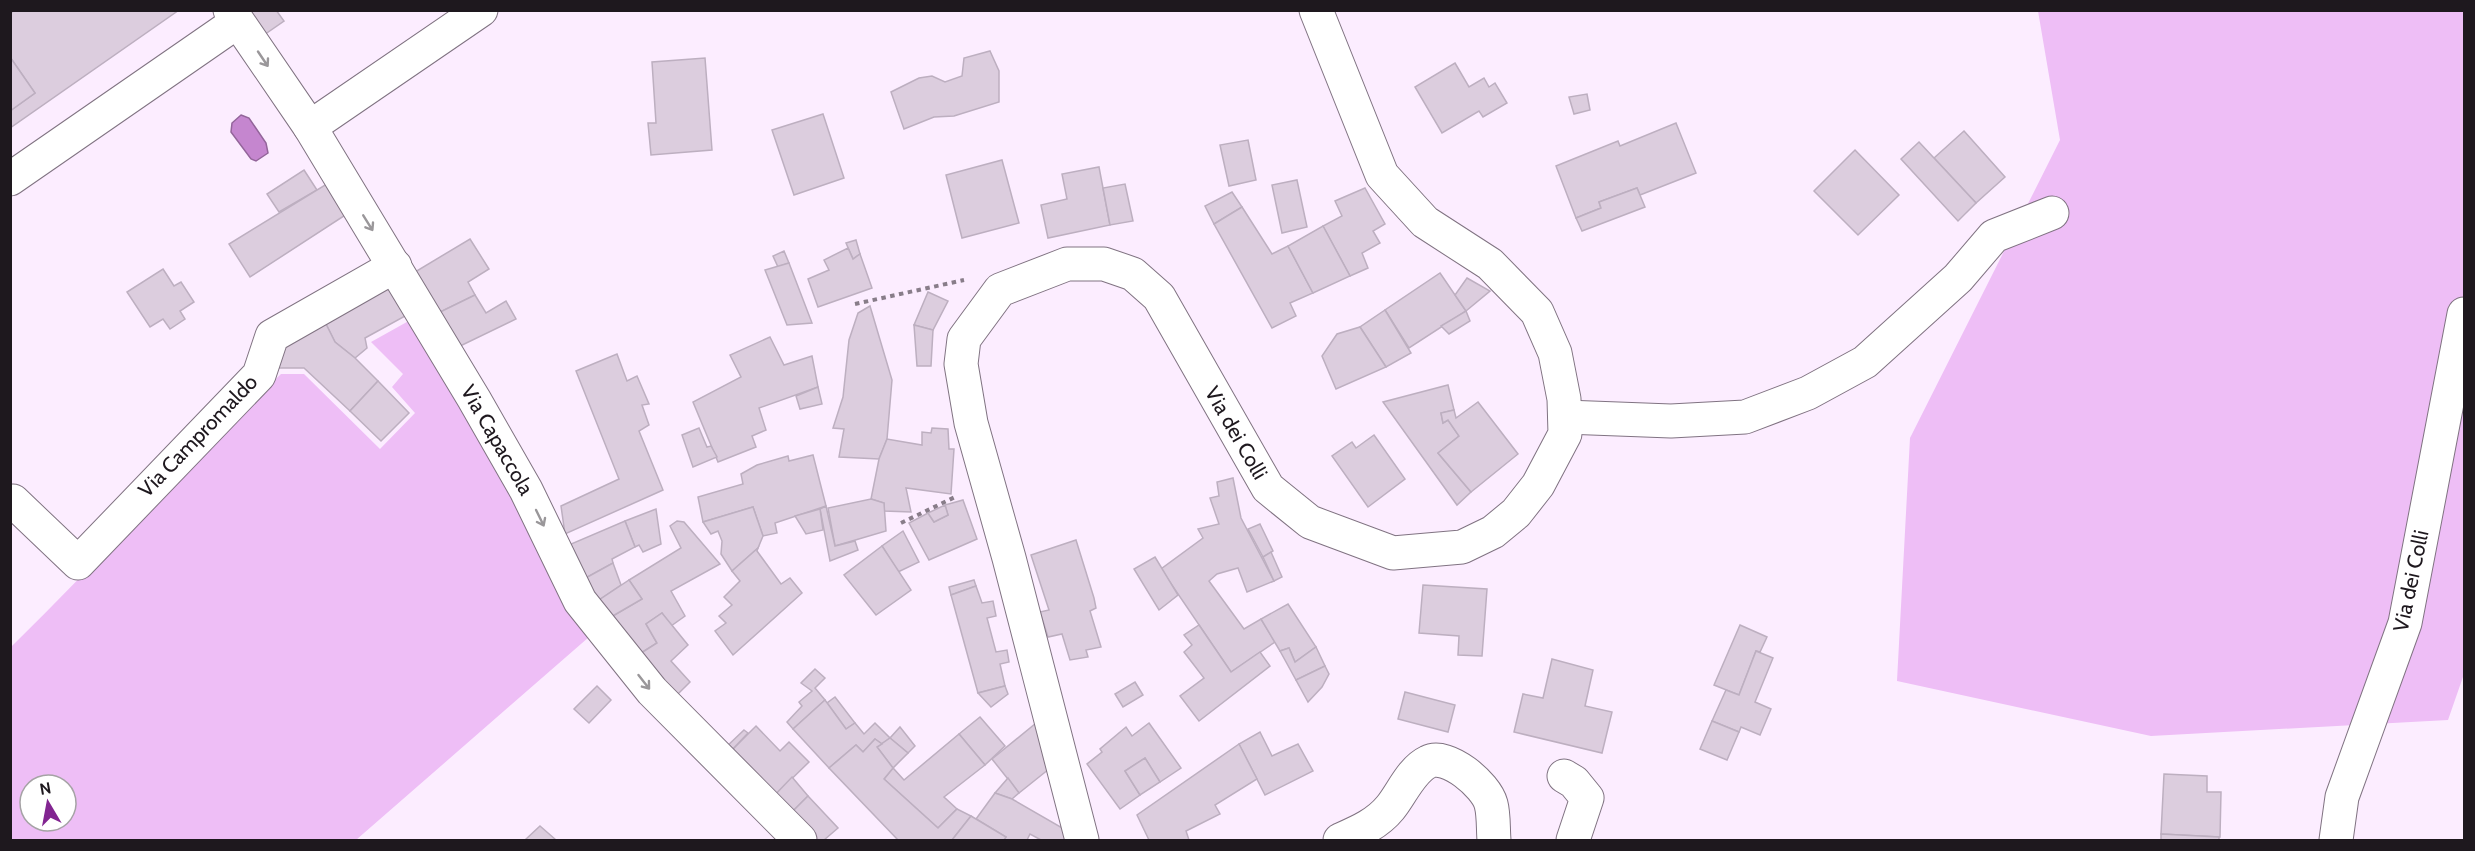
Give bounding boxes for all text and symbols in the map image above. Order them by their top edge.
one-way arrow [257,50,269,66]
one-way arrow [363,214,375,231]
street label: Via Campromaldo [133,369,262,502]
street label: Via Capaccola [456,380,539,499]
street label: Via dei Colli [1200,382,1273,484]
one-way arrow [535,509,546,527]
street label: Via dei Colli [2388,528,2433,634]
one-way arrow [638,674,651,690]
north arrow [18,773,78,833]
text: N [38,778,53,799]

